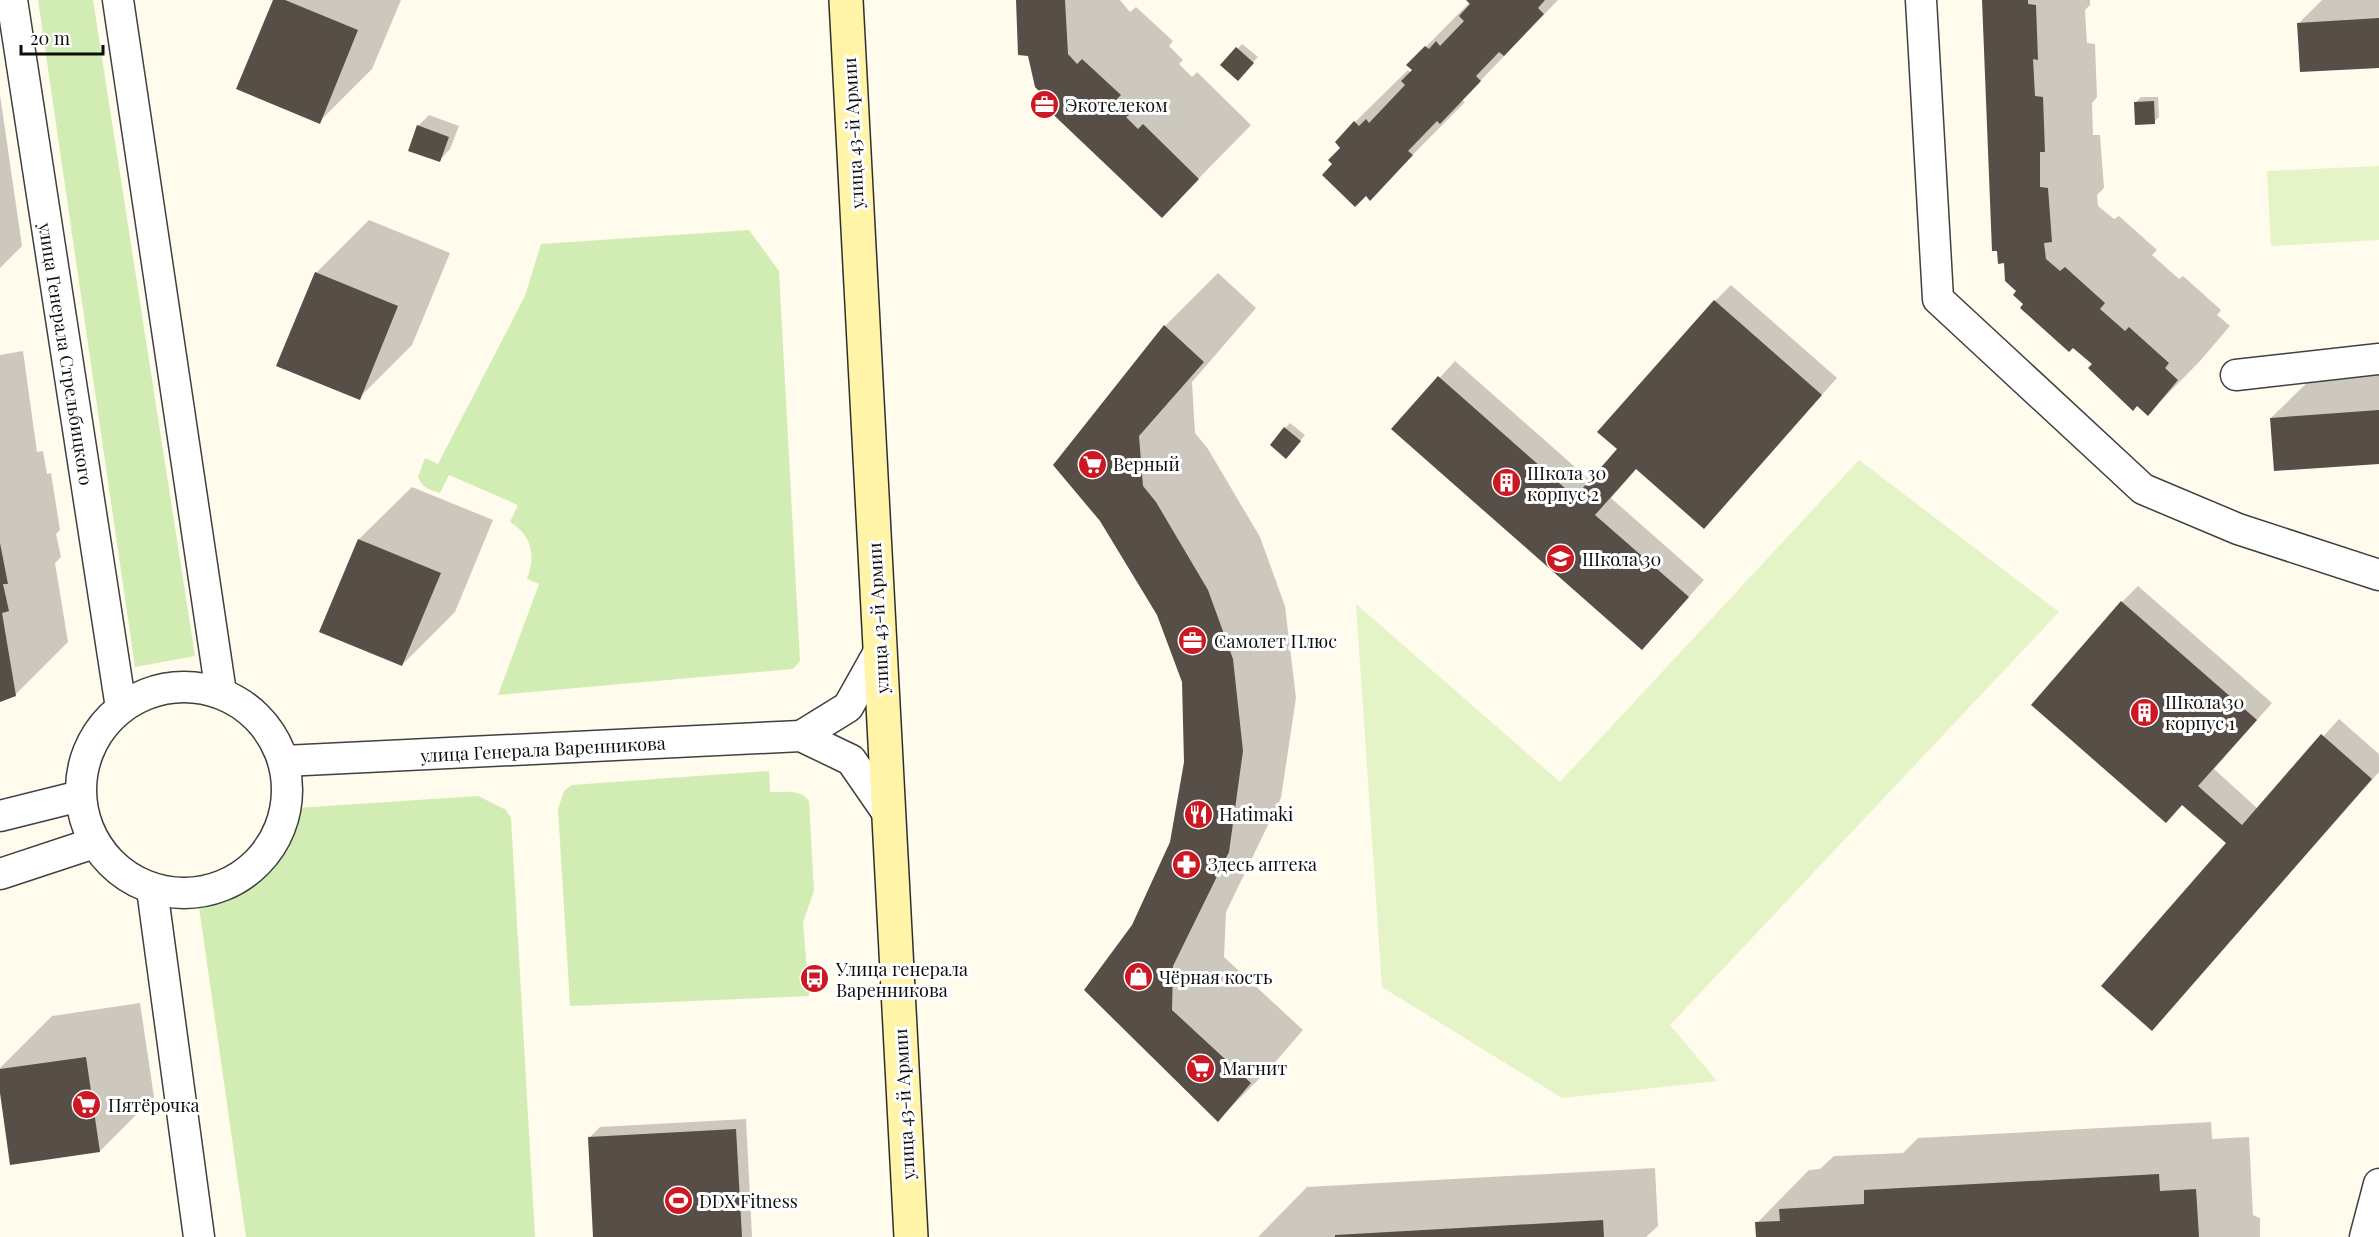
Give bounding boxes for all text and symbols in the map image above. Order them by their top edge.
scale bar [21,18,104,56]
text: 20 m [30,26,70,50]
street label: улица 43-й Армии [837,57,869,210]
office icon: Экотелеком [1028,89,1060,121]
place label: Экотелеком [1065,93,1168,117]
street label: улица Генерала Стрельбицкого [33,220,99,487]
supermarket icon: Верный [1076,448,1108,480]
place label: Верный [1113,452,1180,476]
place label: Школа 30 корпус 2 [1527,461,1606,506]
building icon: Школа 30 корпус 2 [1490,467,1522,499]
street label: улица 43-й Армии [862,542,894,695]
school or university icon: Школа 30 [1545,543,1577,575]
place label: Школа 30 [1582,547,1661,571]
office icon: Самолет Плюс [1177,625,1209,657]
place label: Самолет Плюс [1214,629,1337,653]
place label: Школа 30 корпус 1 [2165,690,2244,735]
building icon: Школа 30 корпус 1 [2128,696,2160,728]
street label: улица Генерала Варенникова [419,731,666,767]
restaurant icon: Hatimaki [1182,798,1214,830]
place label: Hatimaki [1219,802,1293,826]
pharmacy icon: Здесь аптека [1171,848,1203,880]
place label: Здесь аптека [1208,852,1317,876]
place label: Улица генерала Варенникова [835,957,968,1002]
shop icon: Чёрная кость [1122,961,1154,993]
bus stop icon: Улица генерала Варенникова [799,963,831,995]
place label: Чёрная кость [1159,965,1272,989]
street label: улица 43-й Армии [888,1028,920,1181]
supermarket icon: Магнит [1185,1052,1217,1084]
place label: Магнит [1222,1056,1287,1080]
supermarket icon: Пятёрочка [71,1089,103,1121]
place label: Пятёрочка [108,1093,199,1117]
sports icon: DDX Fitness [662,1185,694,1217]
place label: DDX Fitness [699,1189,798,1213]

